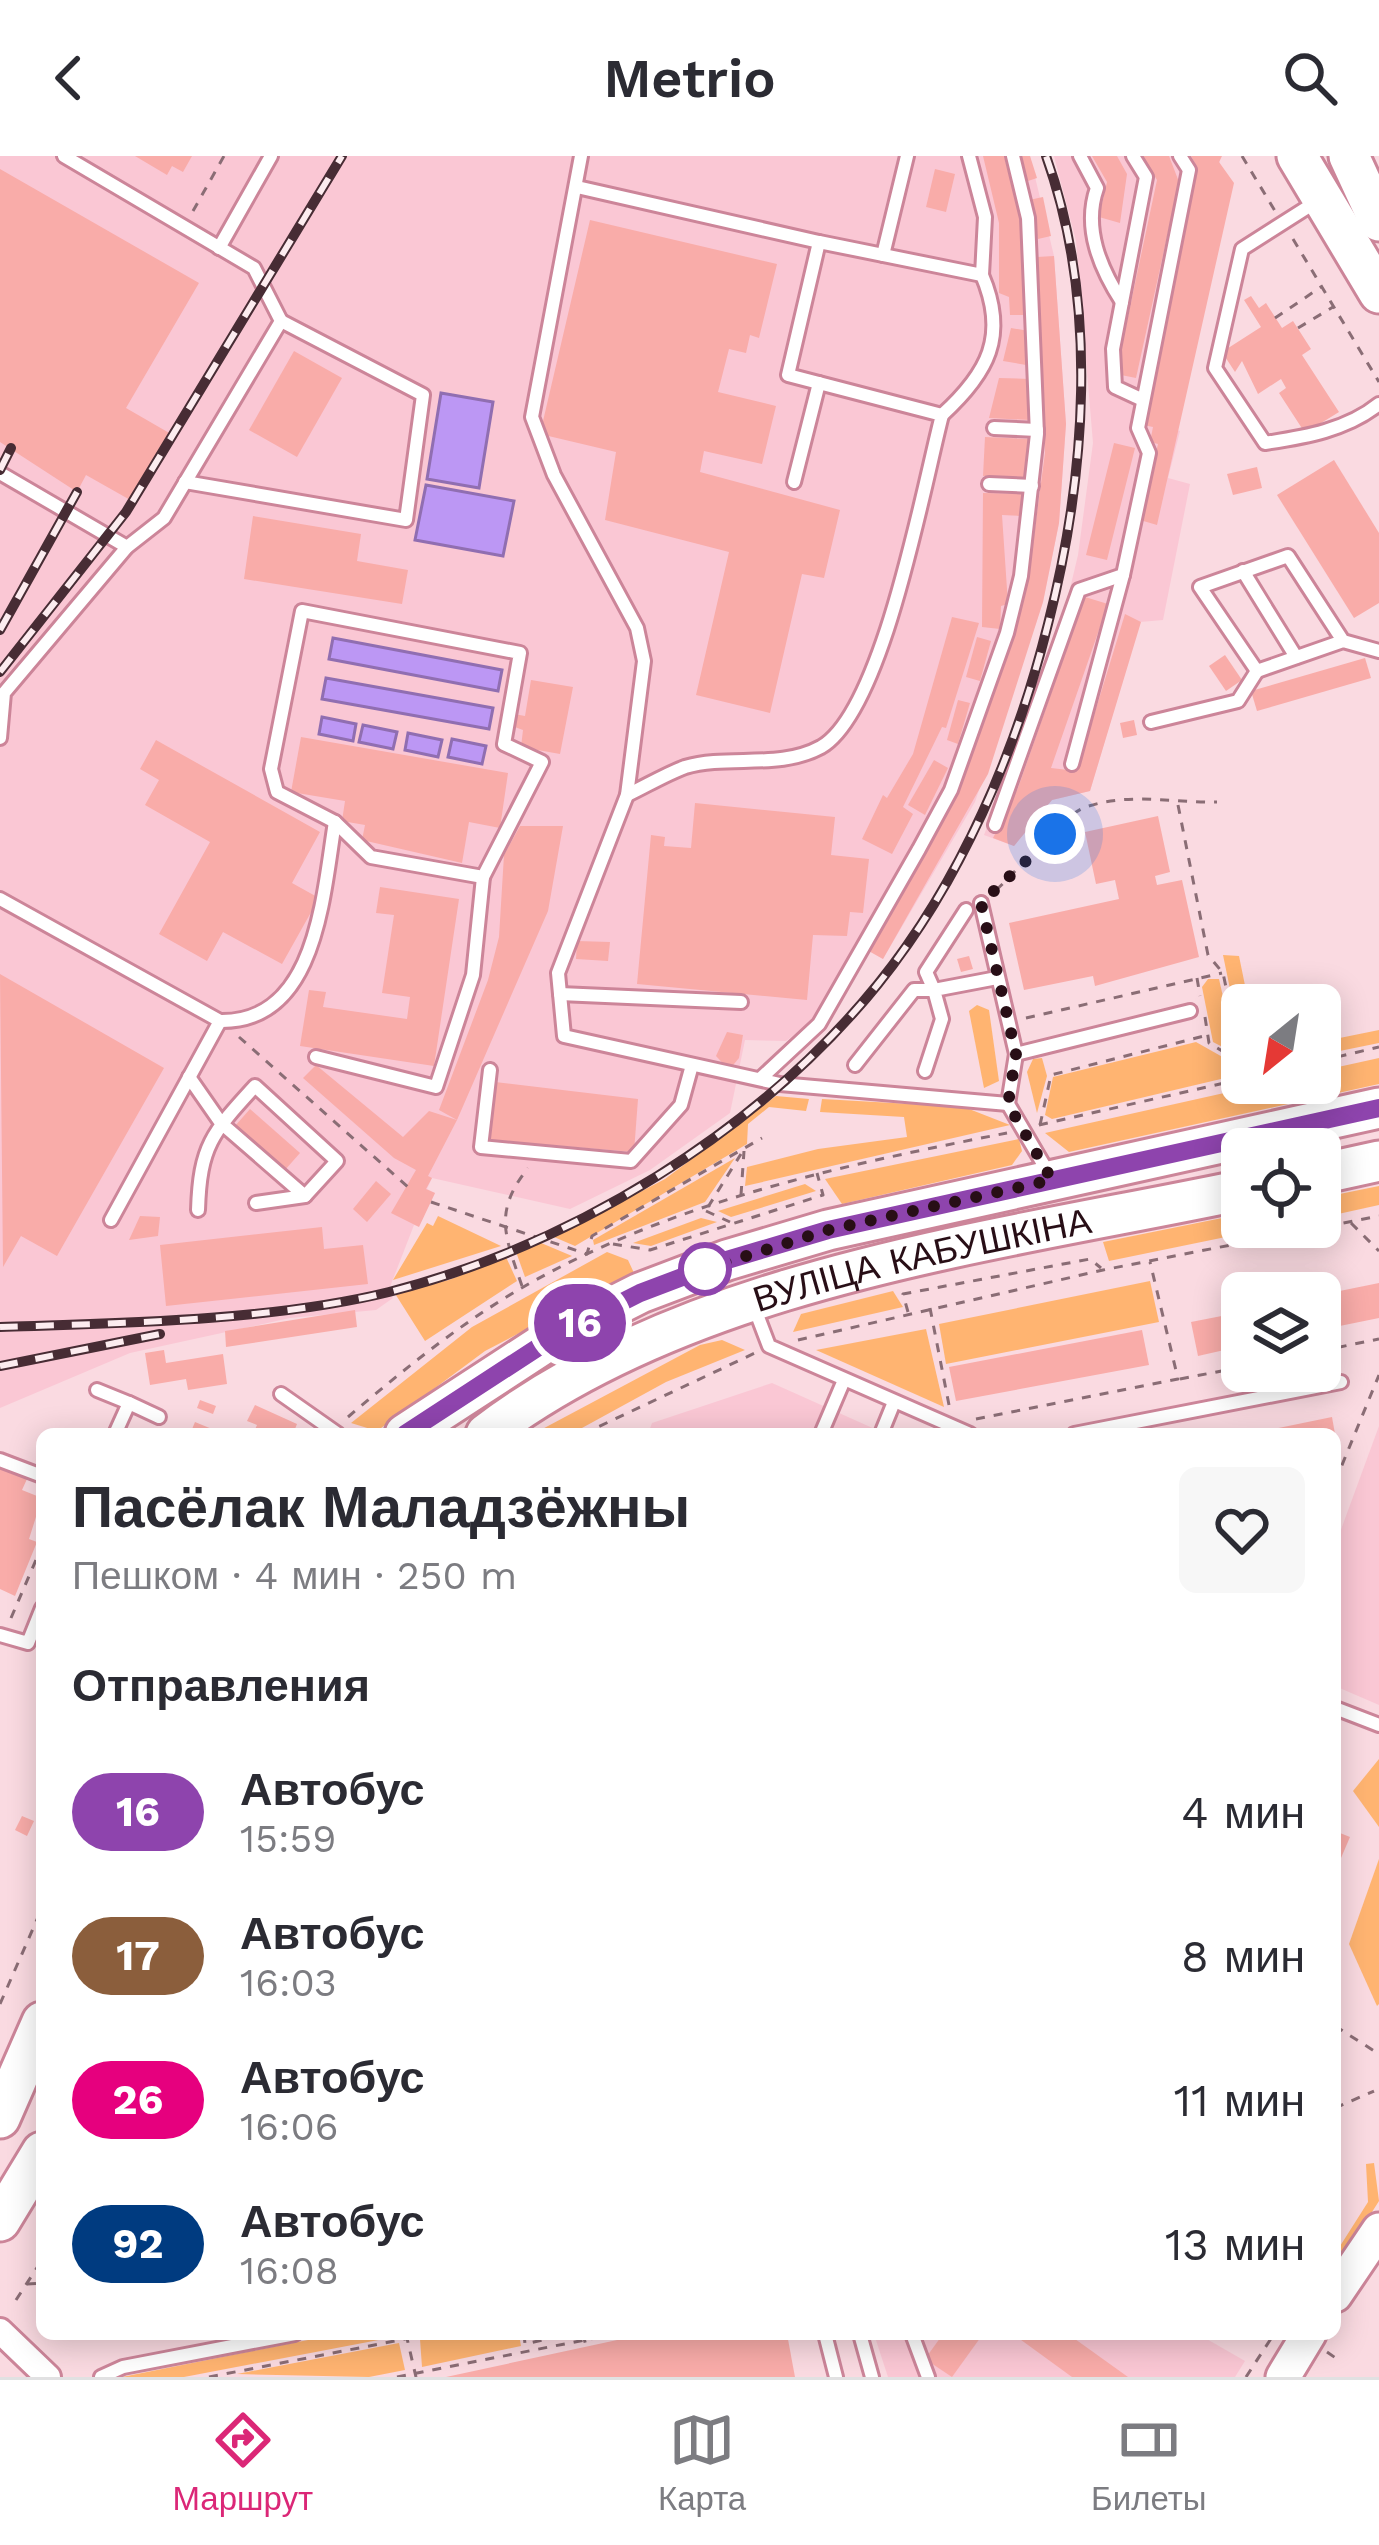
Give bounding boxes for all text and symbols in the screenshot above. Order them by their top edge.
icon: back [36,45,102,111]
icon: search [1277,45,1343,111]
text: Metrio [603,47,776,110]
your location [1025,804,1085,864]
north arrow [1221,984,1341,1104]
map controls [1221,984,1341,1392]
button: locate [1221,1128,1341,1248]
street label: ВУЛІЦА КАБУШКІНА [748,1200,1095,1321]
unlabelled marker [680,1244,730,1294]
button: layers [1221,1272,1341,1392]
line badge: 16 [526,1284,634,1362]
text: 16 [558,1298,602,1347]
button: heart [1179,1467,1305,1593]
text: Пасёлак Маладзёжны [72,1474,690,1541]
text: Пешком · 4 мин · 250 m [72,1553,517,1598]
text: Отправления [72,1659,370,1712]
text: Автобус [240,1763,425,1816]
text: 4 мин [1181,1786,1305,1839]
text: 16 [116,1787,160,1836]
text: 15:59 [240,1816,336,1861]
text: Автобус [240,1907,425,1960]
text: 8 мин [1181,1930,1305,1983]
text: 17 [116,1931,160,1980]
text: 16:03 [240,1960,337,2005]
text: Автобус [240,2051,425,2104]
text: 11 мин [1174,2074,1305,2127]
text: 26 [113,2075,163,2124]
text: 16:06 [240,2104,338,2149]
text: Автобус [240,2195,425,2248]
text: 13 мин [1165,2218,1305,2271]
text: 92 [113,2219,163,2268]
text: 16:08 [240,2248,339,2293]
tab: Маршрут [172,2407,313,2518]
tab: Карта [658,2407,746,2518]
tab: Билеты [1091,2407,1207,2518]

